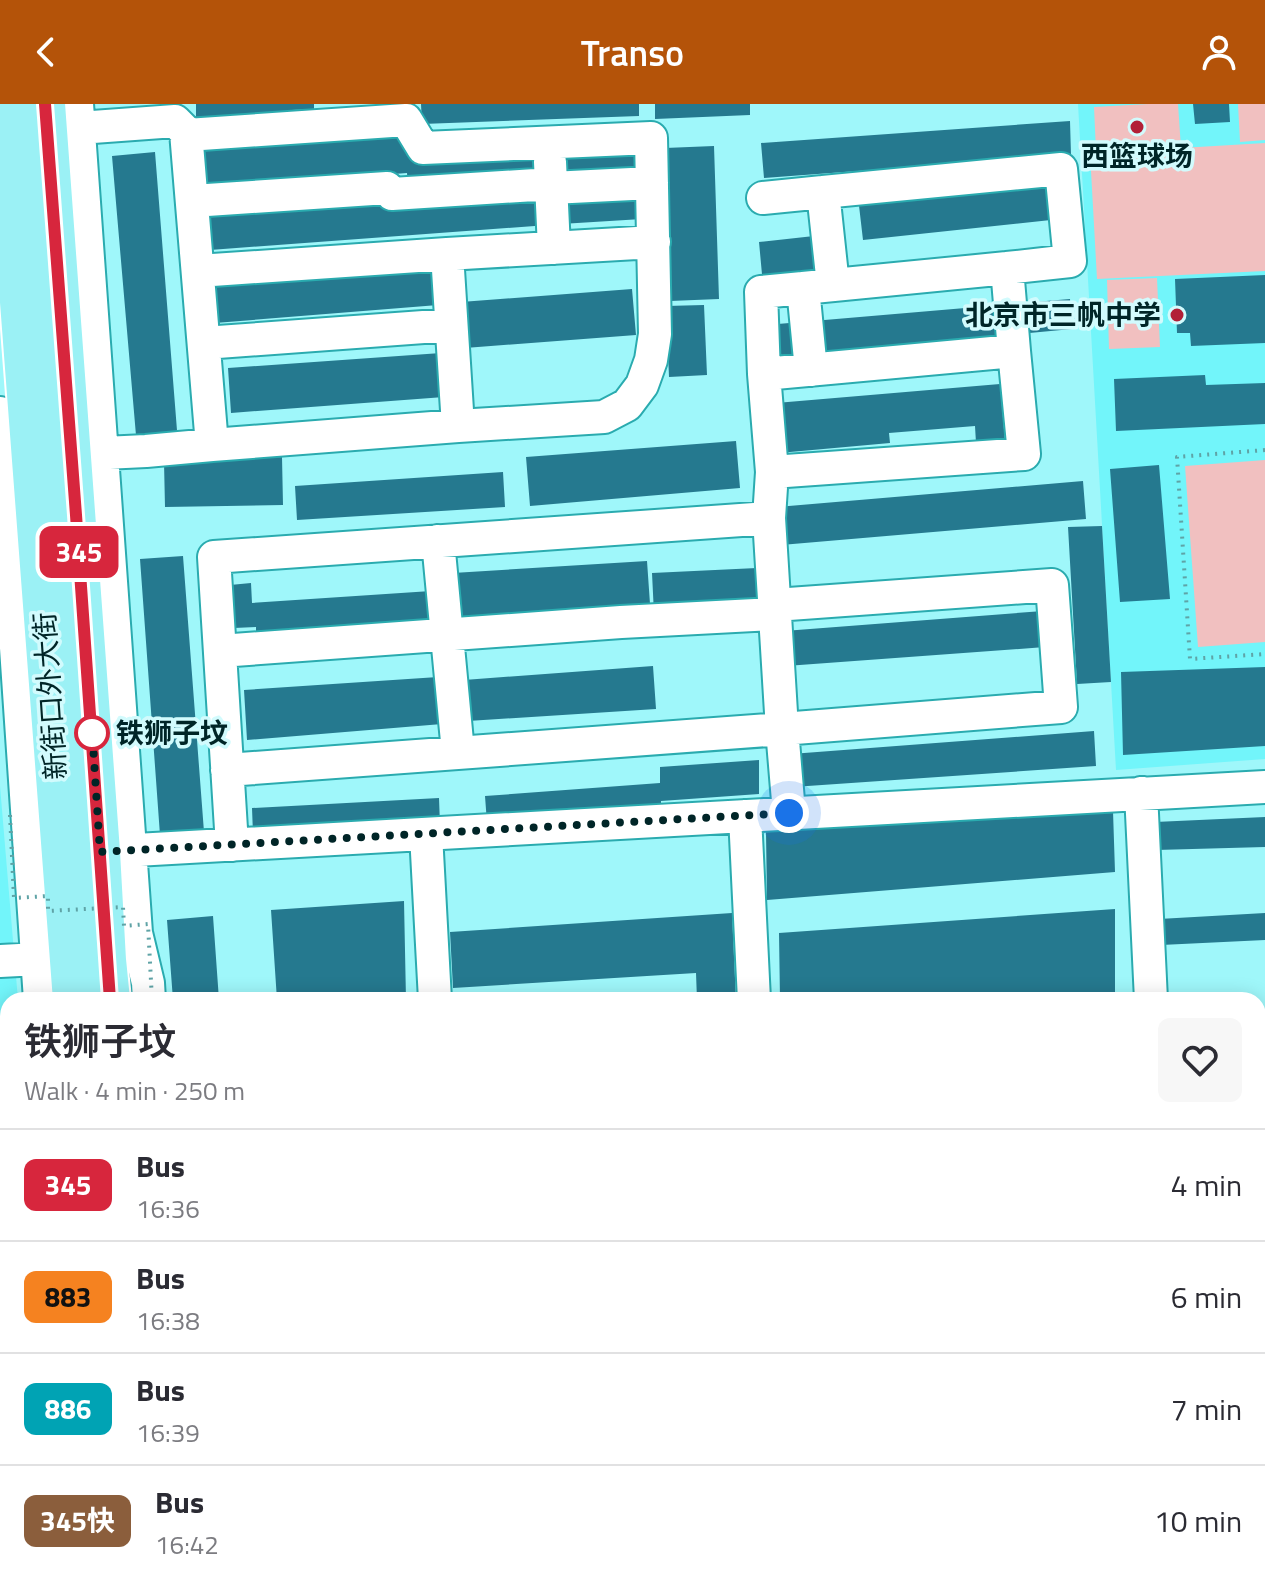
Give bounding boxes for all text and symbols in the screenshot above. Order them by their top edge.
text: Transo [581,25,684,80]
icon: back [24,30,68,74]
icon: person [1197,30,1241,74]
marker: 西篮球场 [1128,118,1146,136]
place label: 西篮球场 [1081,134,1193,177]
place label: 北京市三帆中学 [965,293,1161,336]
marker: 北京市三帆中学 [1168,306,1186,324]
line badge: 345 [33,526,125,578]
text: 345 [55,530,103,573]
street label: 新街口外大街 [22,611,77,781]
place label: 铁狮子坟 [116,711,228,754]
marker: 铁狮子坟 [75,716,109,750]
your location [769,793,809,833]
text: 铁狮子坟 [24,1012,176,1070]
button: heart [1158,1018,1242,1102]
text: Walk · 4 min · 250 m [24,1071,245,1110]
text: Bus [136,1143,185,1189]
text: 4 min [1171,1162,1242,1208]
text: 345 [44,1163,92,1206]
text: 16:36 [136,1189,200,1228]
text: Bus [136,1255,185,1301]
text: 6 min [1171,1274,1242,1320]
text: 883 [44,1275,92,1318]
text: 16:38 [136,1301,200,1340]
text: Bus [136,1367,185,1413]
text: 7 min [1171,1386,1242,1432]
text: 886 [44,1387,92,1430]
text: 16:39 [136,1413,200,1452]
text: Bus [155,1479,204,1525]
text: 10 min [1154,1498,1242,1544]
text: 345快 [40,1499,115,1542]
text: 16:42 [155,1525,219,1564]

